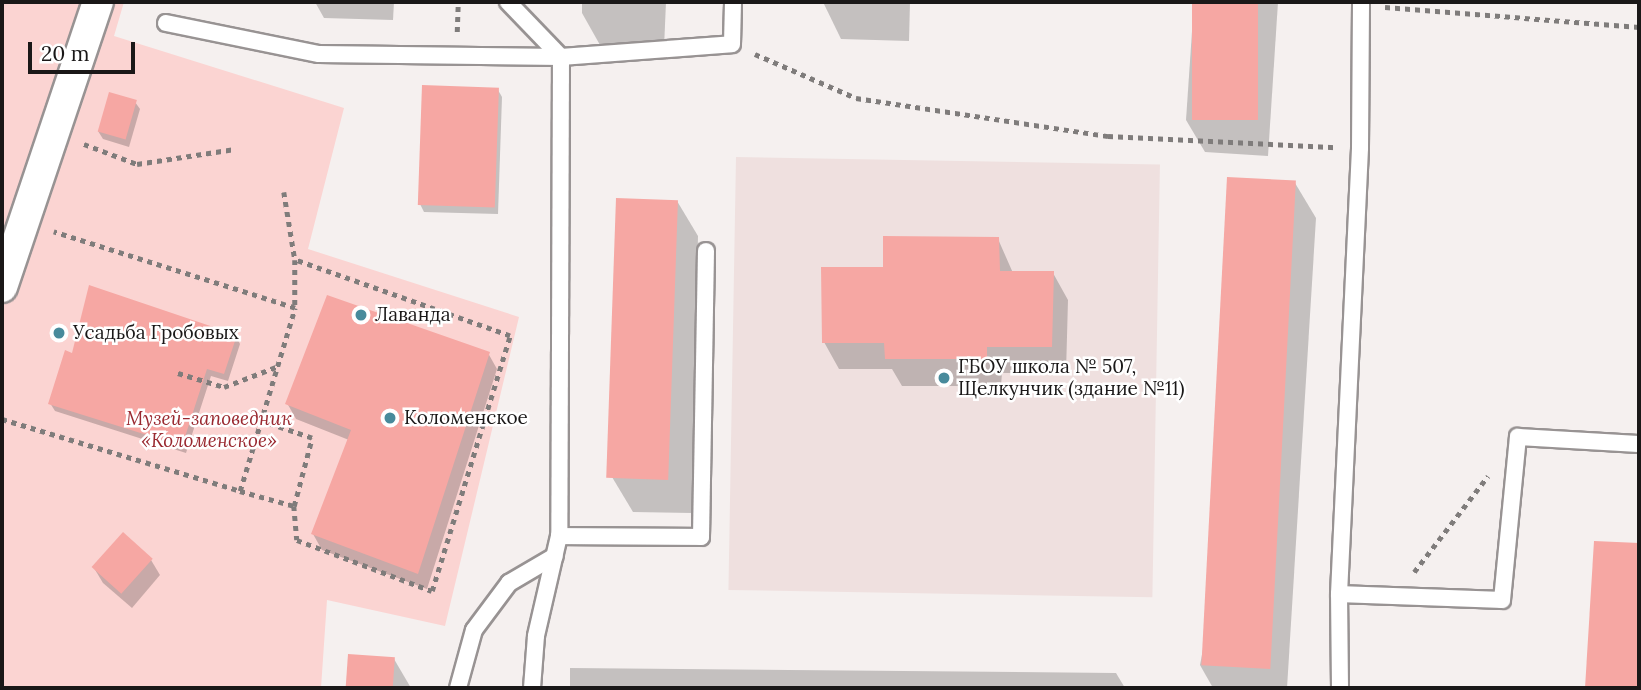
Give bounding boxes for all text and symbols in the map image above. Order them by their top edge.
scale bar [32,28,138,72]
text: 20 m [41,40,90,67]
place label: Лаванда [375,304,451,326]
marker: Лаванда [353,307,369,323]
place label: Усадьба Гробовых [73,322,239,344]
marker: Усадьба Гробовых [51,325,67,341]
place label: ГБОУ школа № 507, Щелкунчик (здание №11) [958,356,1185,400]
marker: ГБОУ школа № 507, Щелкунчик (здание №11) [936,370,952,386]
place label: Коломенское [404,407,528,429]
park label: Музей-заповедник «Коломенское» [126,408,292,452]
marker: Коломенское [382,410,398,426]

